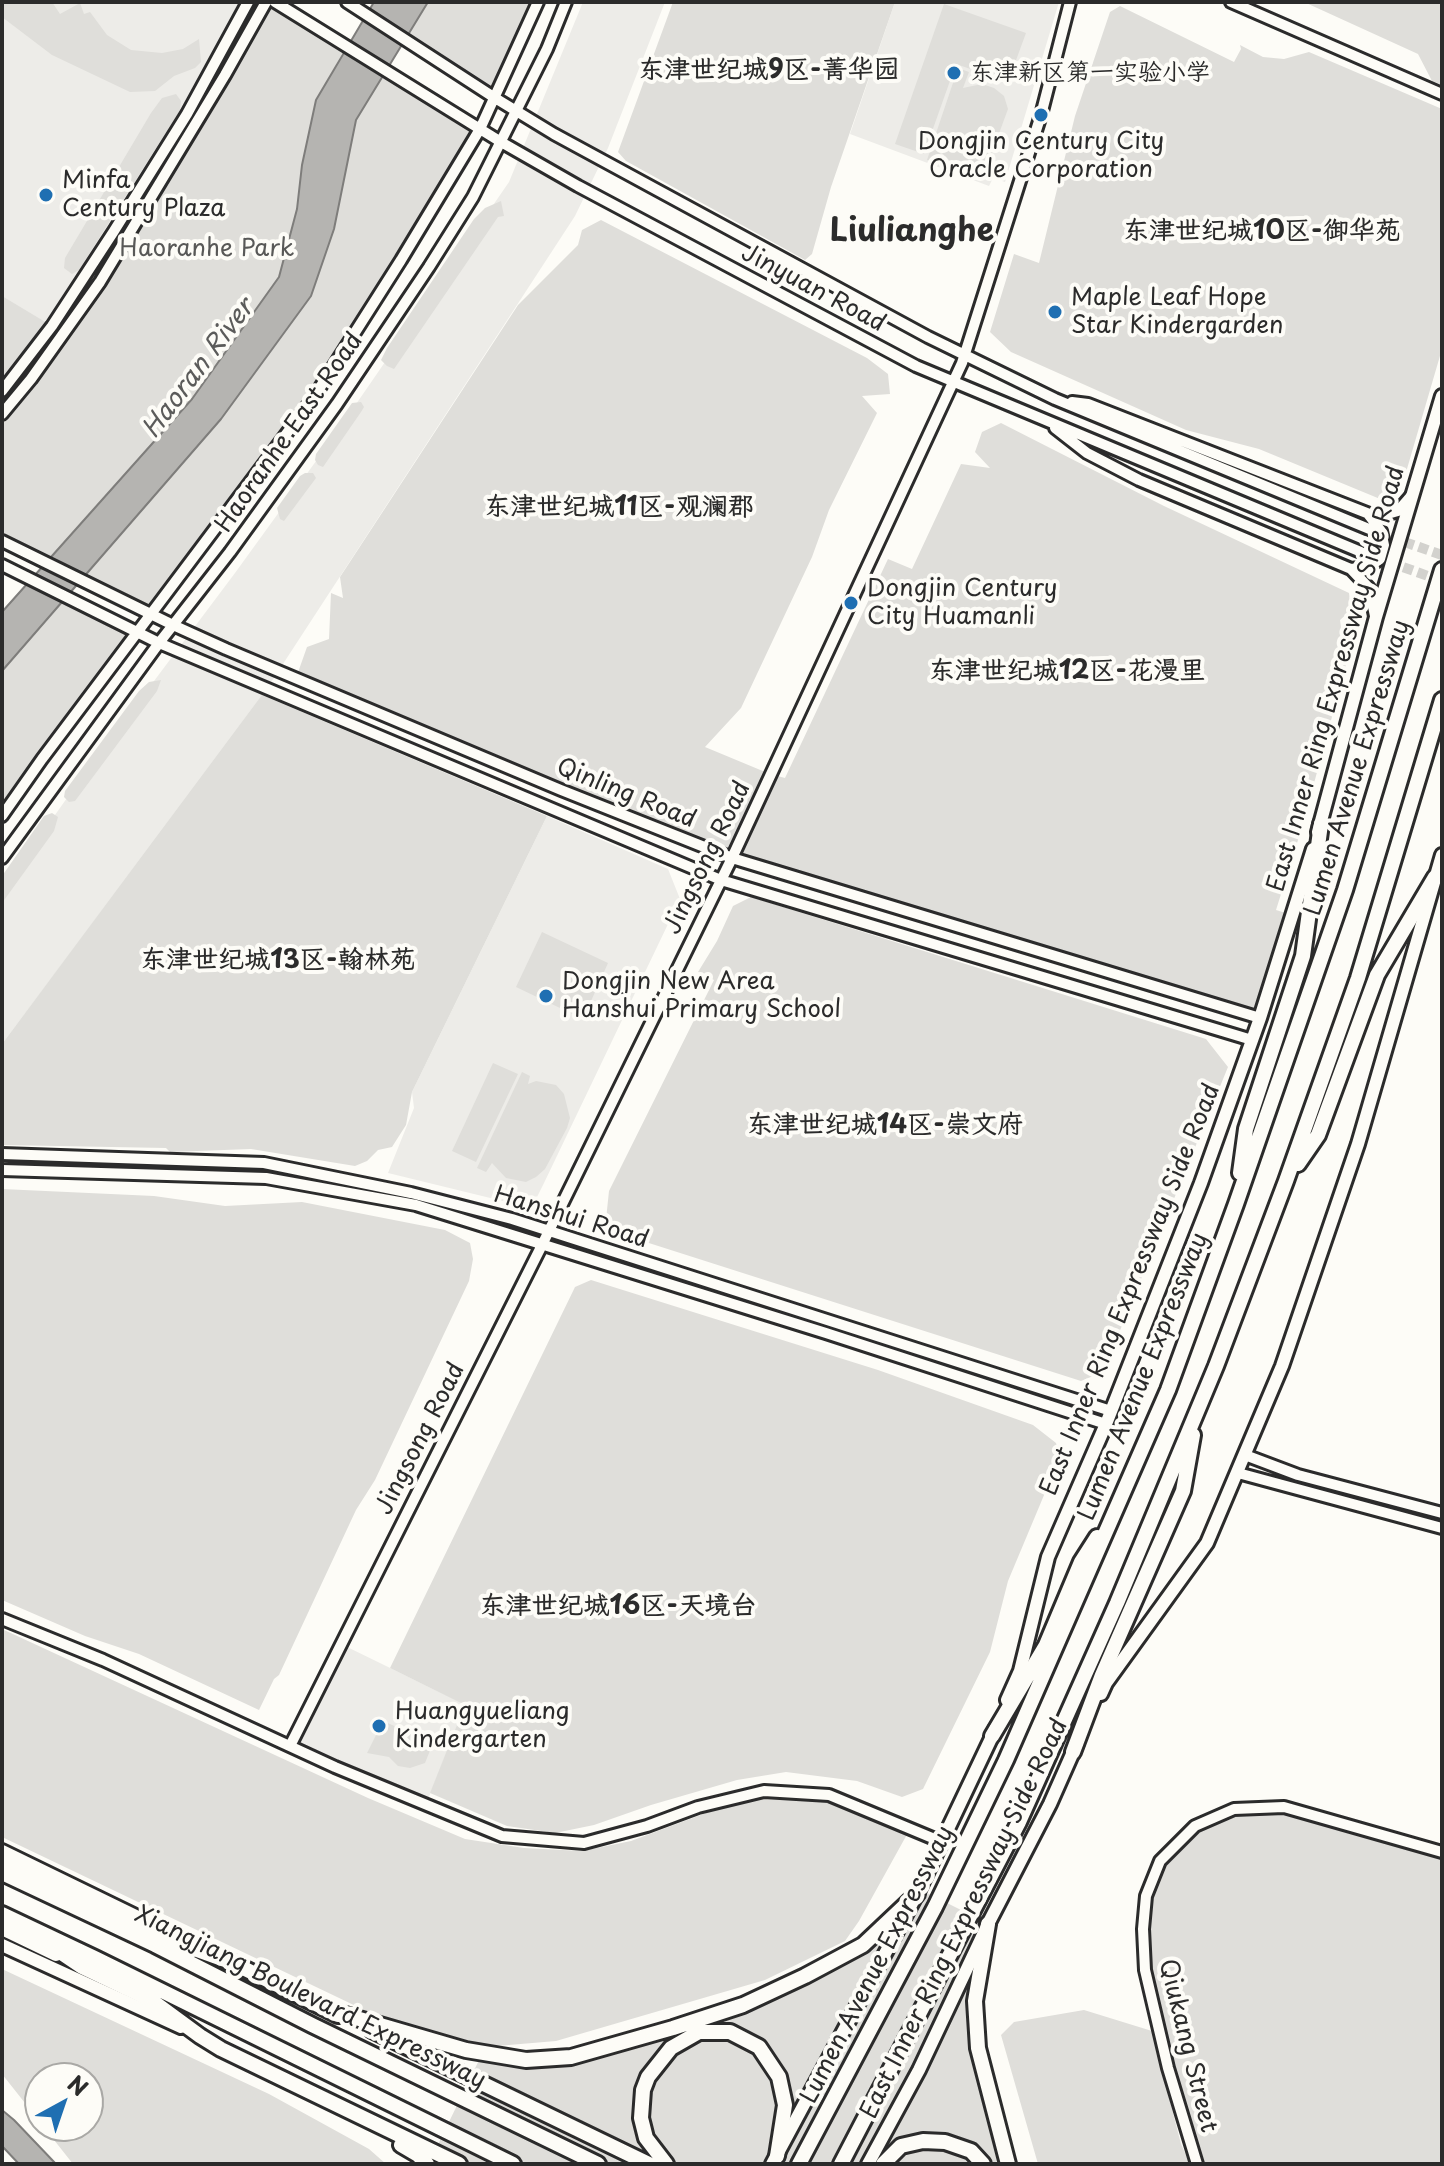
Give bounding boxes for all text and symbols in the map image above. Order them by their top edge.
district label: 东津世纪城9区-菁华园 [638,55,900,87]
place label: 东津新区第一实验小学 [970,59,1210,87]
marker: 东津新区第一实验小学 [945,64,963,82]
marker: Dongjin Century City Oracle Corporation [1032,106,1050,124]
place label: Dongjin Century City Oracle Corporation [918,128,1164,184]
place label: Minfa Century Plaza [62,167,225,223]
marker: Minfa Century Plaza [37,186,55,204]
district label: Liulianghe [830,213,994,251]
district label: 东津世纪城10区-御华苑 [1123,216,1401,248]
park label: Haoranhe Park [120,235,294,263]
street label: Jinyuan Road [736,239,890,339]
place label: Maple Leaf Hope Star Kindergarden [1071,284,1283,340]
water label: Haoran River [137,293,261,445]
marker: Maple Leaf Hope Star Kindergarden [1046,303,1064,321]
street label: Haoranhe East Road [210,328,370,538]
street label: East Inner Ring Expressway Side Road [1262,463,1412,895]
district label: 东津世纪城11区-观澜郡 [484,492,754,524]
place label: Dongjin Century City Huamanli [867,575,1058,631]
marker: Dongjin Century City Huamanli [842,594,860,612]
street label: Lumen Avenue Expressway [1299,617,1417,919]
district label: 东津世纪城12区-花漫里 [929,656,1205,688]
street label: Qinling Road [552,753,700,835]
street label: Jingsong Road [659,777,757,939]
district label: 东津世纪城13区-翰林苑 [140,945,416,977]
place label: Dongjin New Area Hanshui Primary School [562,968,841,1024]
marker: Dongjin New Area Hanshui Primary School [537,987,555,1005]
street label: East Inner Ring Expressway Side Road [1035,1080,1227,1500]
district label: 东津世纪城14区-崇文府 [747,1110,1023,1142]
street label: Hanshui Road [490,1181,652,1255]
street label: Lumen Avenue Expressway [1073,1229,1215,1525]
street label: Jingsong Road [370,1358,472,1520]
district label: 东津世纪城16区-天境台 [480,1591,756,1623]
place label: Huangyueliang Kindergarten [395,1698,570,1754]
street label: East Inner Ring Expressway Side Road [855,1714,1075,2124]
marker: Huangyueliang Kindergarten [370,1717,388,1735]
street label: Lumen Avenue Expressway [795,1821,961,2109]
street label: Xiangjiang Boulevard Expressway [130,1900,490,2096]
street label: Qiukang Street [1152,1956,1222,2136]
north arrow [24,2062,104,2142]
text: N [61,2067,96,2103]

